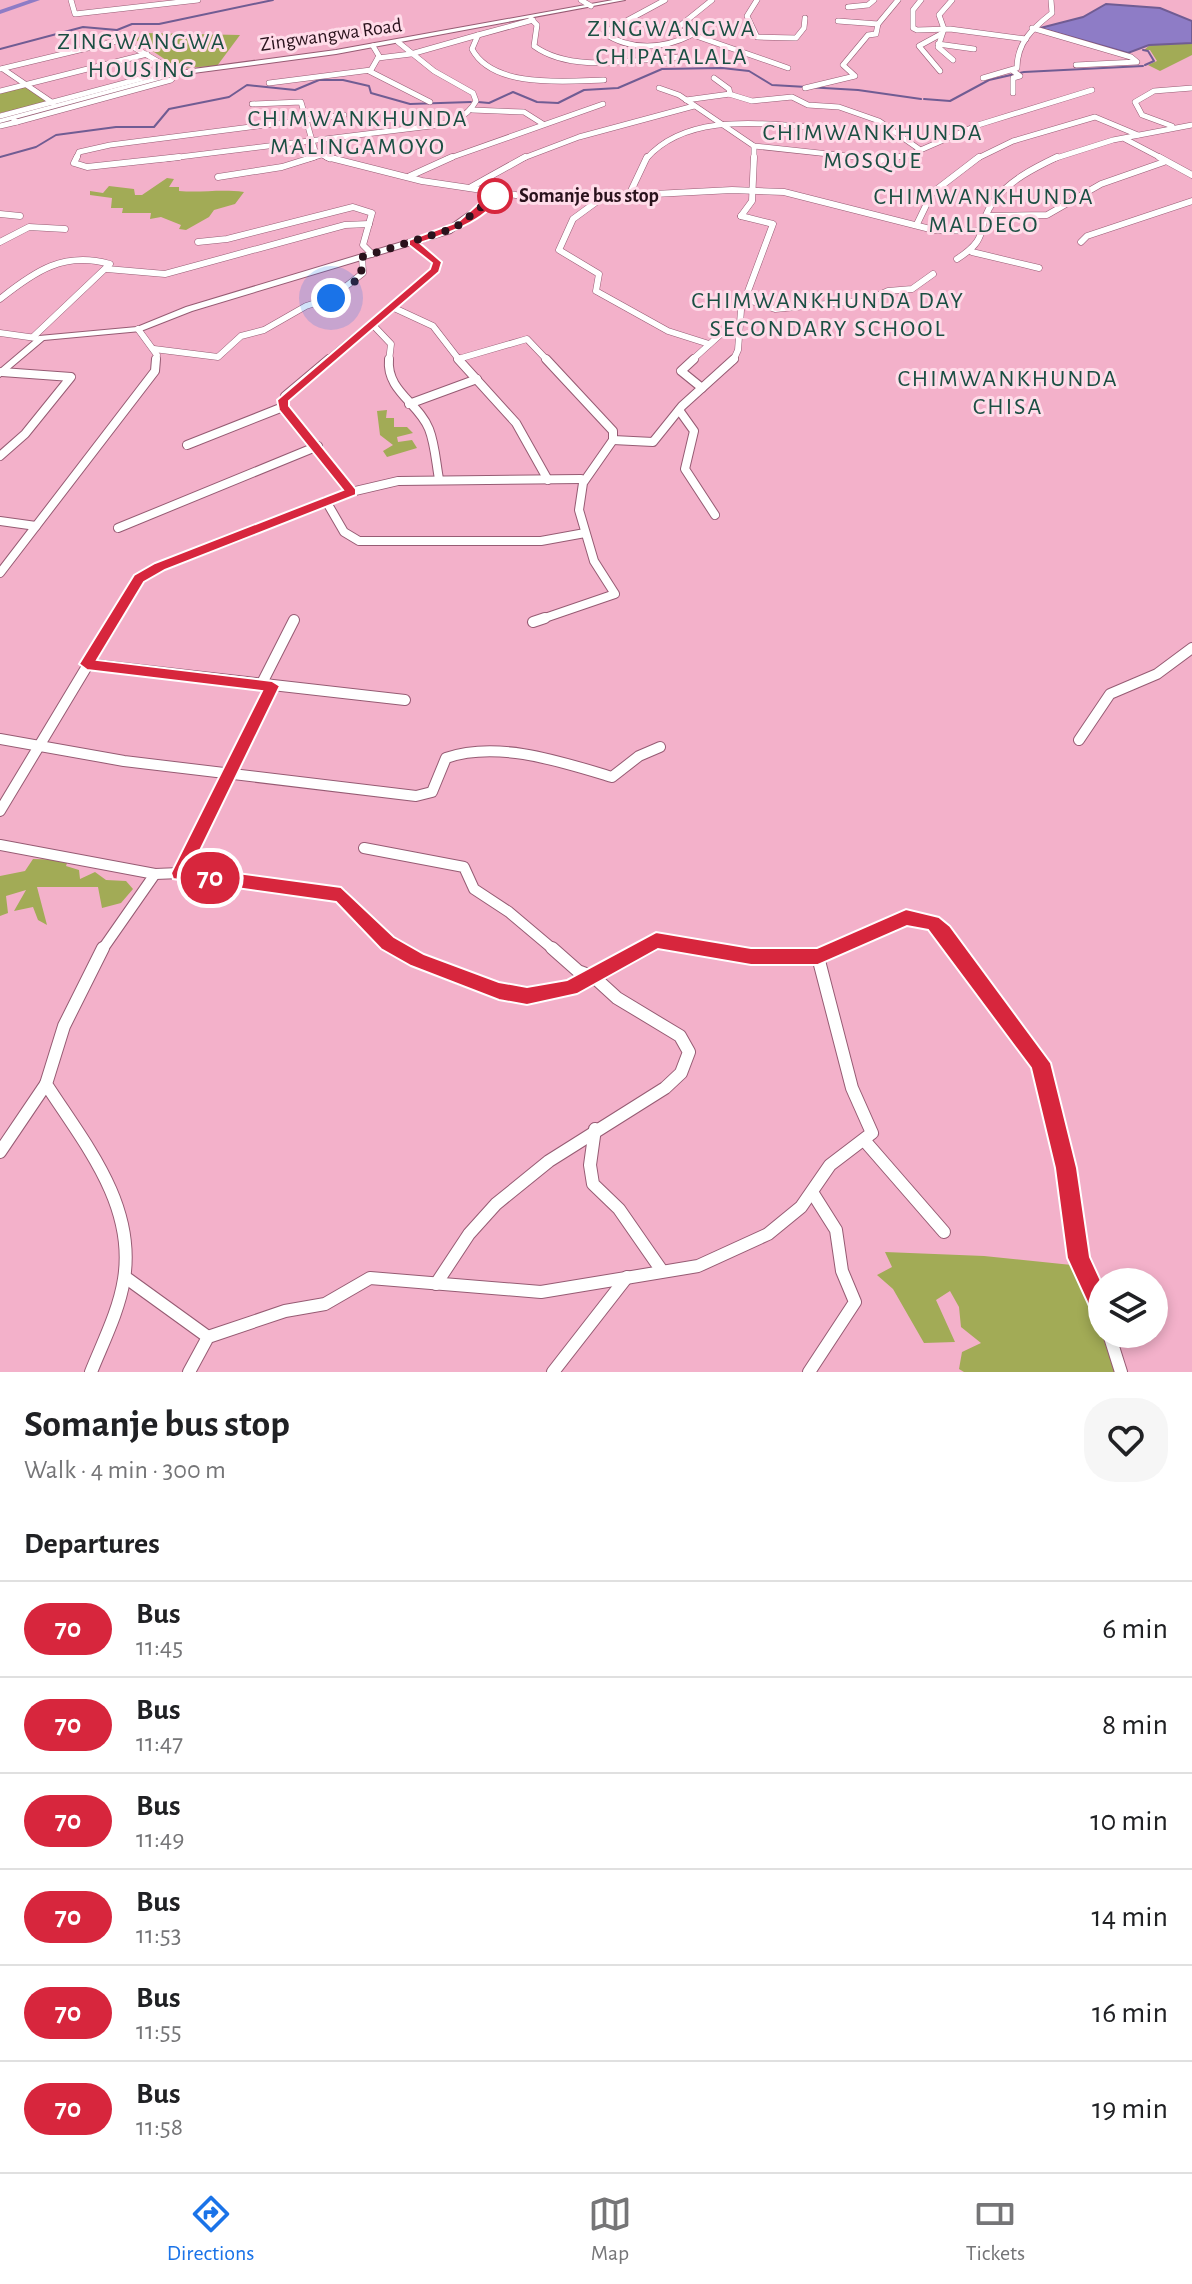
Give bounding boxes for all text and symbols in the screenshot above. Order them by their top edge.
street label: Zingwangwa Road [259,15,403,55]
district label: ZINGWANGWA CHIPATALALA [587,17,757,69]
district label: ZINGWANGWA HOUSING [57,30,227,82]
district label: CHIMWANKHUNDA MALINGAMOYO [247,107,469,159]
district label: CHIMWANKHUNDA MOSQUE [762,121,984,173]
marker: Somanje bus stop [478,179,512,213]
district label: CHIMWANKHUNDA MALDECO [873,185,1095,237]
place label: Somanje bus stop [519,186,659,206]
your location [311,278,351,318]
district label: CHIMWANKHUNDA DAY SECONDARY SCHOOL [691,289,965,341]
district label: CHIMWANKHUNDA CHISA [897,367,1119,419]
line badge: 70 [174,852,246,904]
text: 70 [197,864,223,892]
map controls [1088,1268,1168,1348]
button: layers [1088,1268,1168,1348]
button: heart [1084,1398,1168,1482]
text: Somanje bus stop [24,1406,290,1444]
text: Walk · 4 min · 300 m [24,1457,226,1483]
text: Departures [24,1529,160,1559]
text: Bus [136,1599,181,1629]
text: 6 min [1102,1614,1168,1644]
text: 70 [55,1615,81,1643]
text: 11:45 [136,1634,183,1660]
text: Bus [136,1695,181,1725]
text: 8 min [1102,1710,1168,1740]
text: 70 [55,1711,81,1739]
text: 11:47 [136,1730,183,1756]
text: Bus [136,1791,181,1821]
text: 10 min [1090,1806,1168,1836]
text: 70 [55,1807,81,1835]
text: 11:49 [136,1826,185,1852]
text: Bus [136,1887,181,1917]
text: 14 min [1092,1902,1168,1932]
text: 70 [55,1903,81,1931]
text: 11:53 [136,1922,181,1948]
text: Bus [136,1983,181,2013]
text: 16 min [1092,1998,1168,2028]
text: 70 [55,1999,81,2027]
text: 11:55 [136,2018,182,2044]
text: Bus [136,2079,181,2109]
text: 19 min [1092,2094,1168,2124]
text: 70 [55,2095,81,2123]
text: 11:58 [136,2114,183,2140]
tab: Directions [167,2192,254,2266]
tab: Map [588,2192,632,2266]
tab: Tickets [966,2192,1025,2266]

